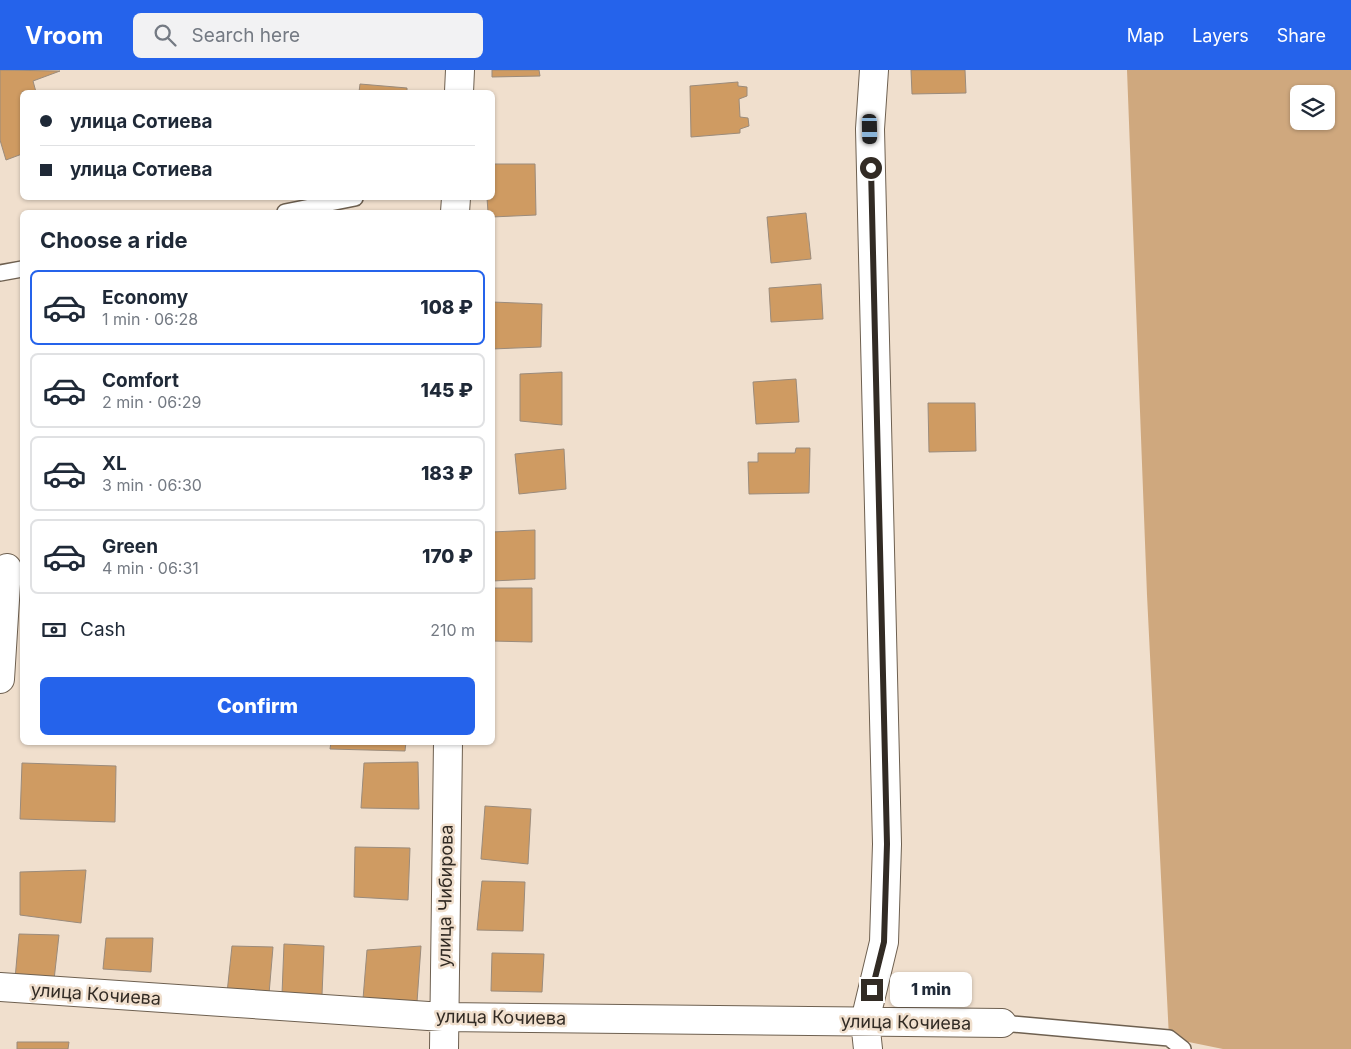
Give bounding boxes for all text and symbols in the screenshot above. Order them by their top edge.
search box [133,13,483,58]
text: Vroom [25,21,103,50]
icon: search [151,21,179,49]
text: Search here [191,24,300,47]
text: Map [1127,25,1164,46]
text: Layers [1192,25,1249,46]
text: Share [1277,25,1326,46]
map controls [1290,85,1335,130]
button: layers [1290,85,1335,130]
text: улица Сотиева [70,110,213,133]
car [862,114,877,144]
route start [860,157,882,179]
text: улица Сотиева [70,158,213,181]
text: Choose a ride [40,227,188,253]
icon: car [42,285,87,330]
text: Economy [102,286,188,309]
text: 108 ₽ [420,296,473,319]
text: 1 min · 06:28 [102,309,198,329]
icon: car [42,368,87,413]
text: Comfort [102,369,179,392]
text: 145 ₽ [421,379,473,402]
text: 2 min · 06:29 [102,392,202,412]
icon: car [42,451,87,496]
text: XL [102,452,127,475]
text: 183 ₽ [421,462,473,485]
text: 3 min · 06:30 [102,475,202,495]
icon: car [42,534,87,579]
text: Green [102,535,158,558]
text: 170 ₽ [422,545,473,568]
text: 4 min · 06:31 [102,558,199,578]
icon: cash [40,616,68,644]
text: Cash [80,618,126,641]
text: 210 m [430,620,475,640]
button: Confirm [40,677,475,735]
street label: улица Чибирова [433,824,457,968]
callout: 1 min [890,972,972,1008]
street label: улица Кочиева [30,979,162,1009]
route end [861,979,883,1001]
text: 1 min [911,979,951,999]
street label: улица Кочиева [436,1005,566,1029]
street label: улица Кочиева [841,1010,971,1034]

